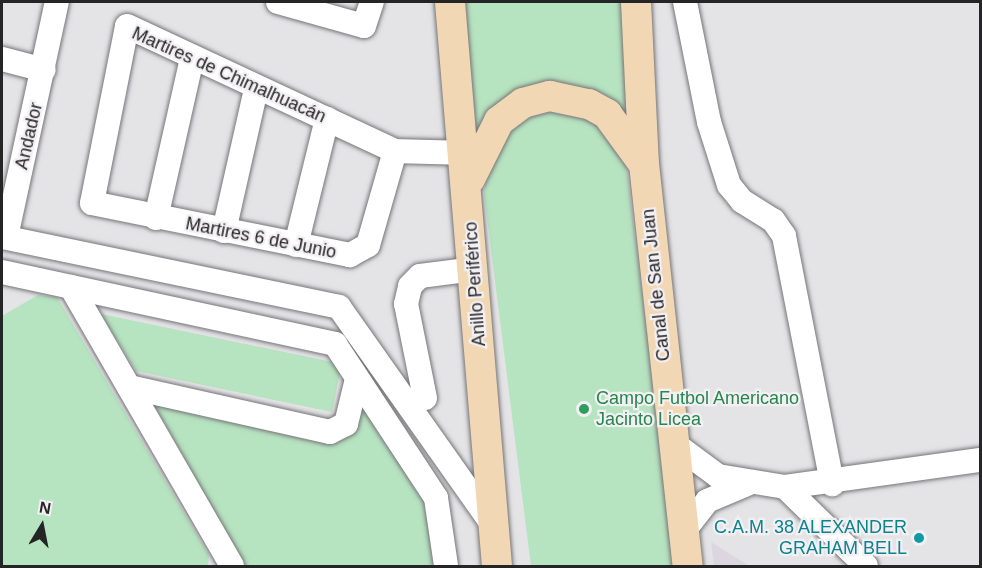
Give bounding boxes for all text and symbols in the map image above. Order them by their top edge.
street label: Martires de Chimalhuacán [129,22,329,128]
street label: Andador [11,100,47,172]
street label: Canal de San Juan [637,208,675,362]
street label: Martires 6 de Junio [184,213,338,263]
street label: Anillo Periférico [460,221,490,347]
place label: Campo Futbol Americano Jacinto Licea [596,388,800,430]
marker: Campo Futbol Americano Jacinto Licea [577,402,591,416]
north arrow [12,496,72,556]
text: N [38,498,52,517]
place label: C.A.M. 38 ALEXANDER GRAHAM BELL [713,517,907,560]
marker: C.A.M. 38 ALEXANDER GRAHAM BELL [912,531,926,545]

